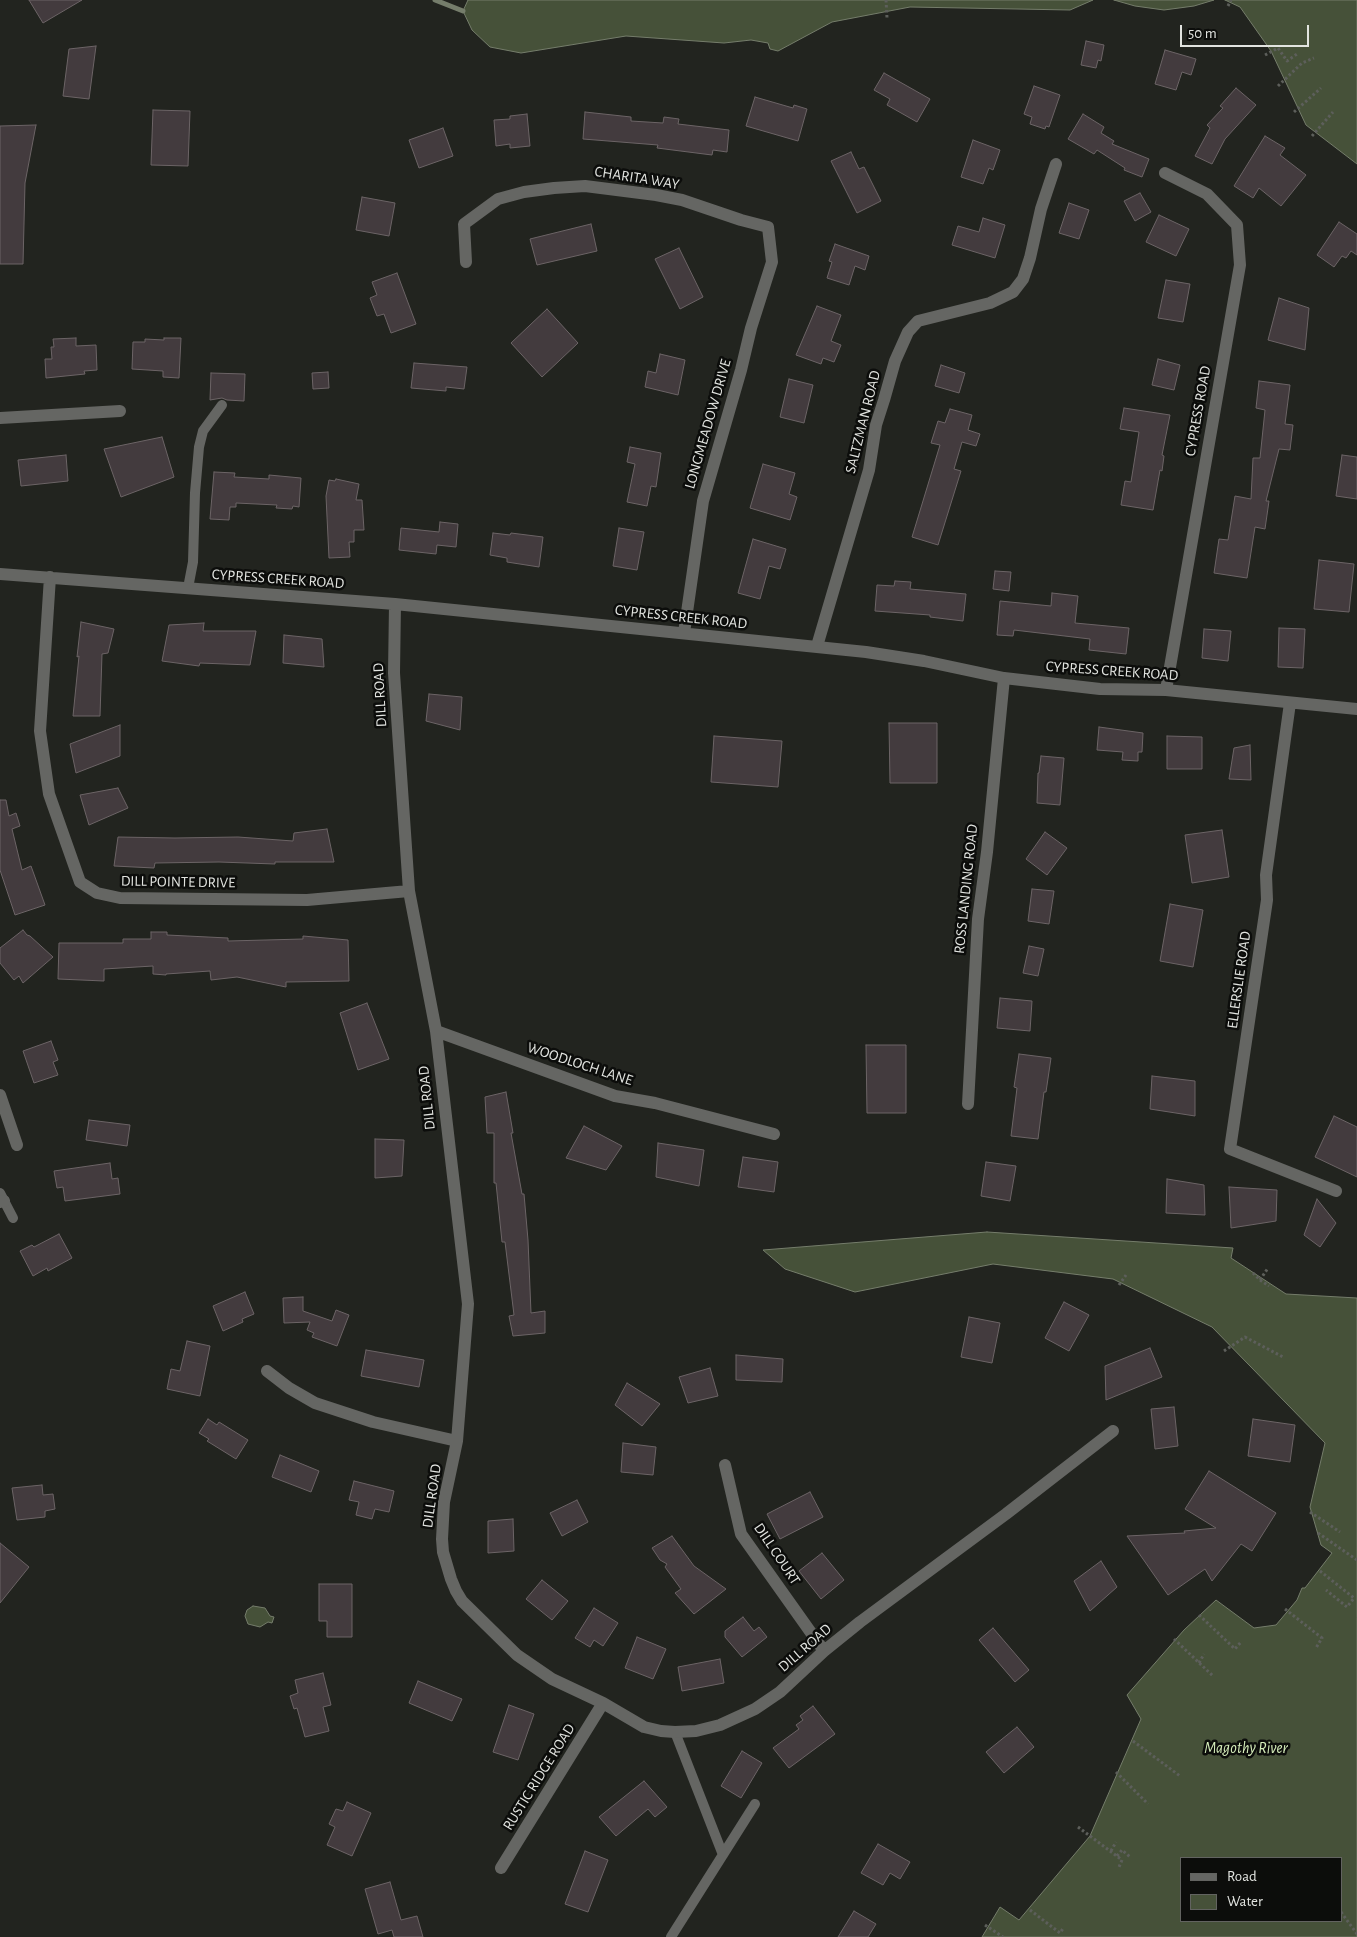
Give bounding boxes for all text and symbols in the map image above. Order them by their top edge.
scale bar [1182,15,1311,47]
text: 50 m [1188,26,1217,41]
street label: CHARITA WAY [593,162,681,194]
street label: LONGMEADOW DRIVE [681,357,735,491]
street label: CYPRESS ROAD [1181,364,1215,458]
street label: SALTZMAN ROAD [841,369,885,475]
street label: CYPRESS CREEK ROAD [211,565,345,593]
street label: CYPRESS CREEK ROAD [614,601,748,633]
street label: CYPRESS CREEK ROAD [1045,657,1179,685]
street label: DILL ROAD [369,662,391,728]
street label: ROSS LANDING ROAD [950,823,982,955]
street label: DILL POINTE DRIVE [121,872,235,892]
street label: ELLERSLIE ROAD [1223,930,1255,1030]
street label: WOODLOCH LANE [525,1038,635,1090]
street label: DILL ROAD [415,1065,439,1131]
street label: DILL ROAD [419,1463,445,1529]
street label: DILL COURT [750,1520,804,1588]
street label: DILL ROAD [775,1620,835,1676]
street label: RUSTIC RIDGE ROAD [499,1720,579,1834]
water label: Magothy River [1204,1738,1288,1758]
legend [1180,1857,1342,1922]
text: Road [1227,1869,1257,1884]
text: Water [1227,1894,1263,1909]

